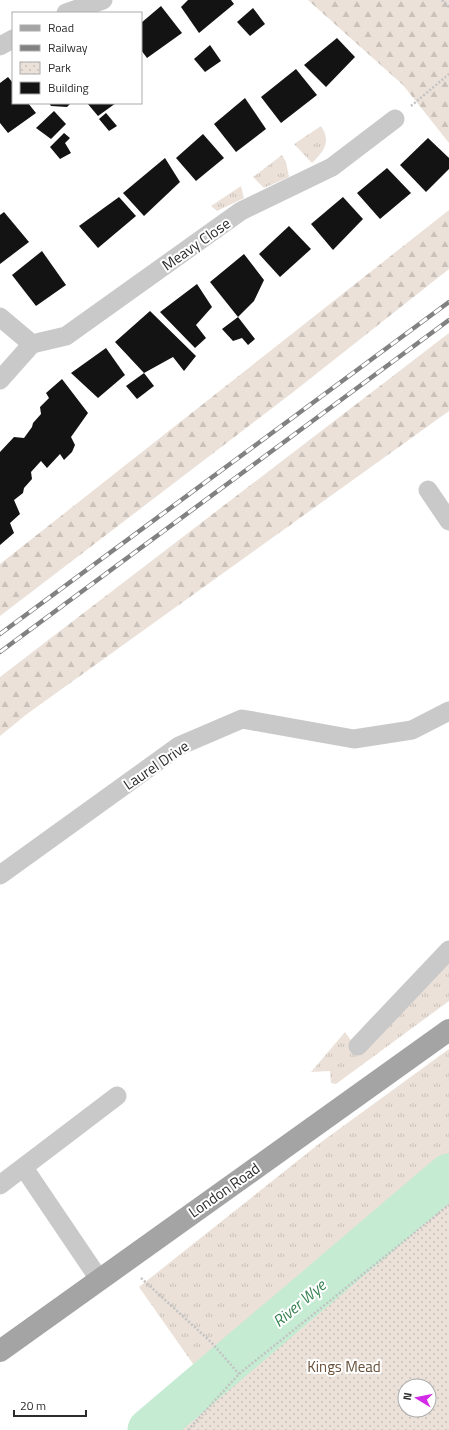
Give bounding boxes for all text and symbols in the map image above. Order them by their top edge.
legend [12,12,142,104]
text: Road [48,18,74,37]
text: Railway [48,38,88,57]
text: Park [48,58,71,77]
text: Building [48,78,89,97]
street label: Meavy Close [157,212,235,276]
street label: Laurel Drive [119,735,193,795]
street label: London Road [183,1157,265,1223]
water label: River Wye [267,1273,332,1332]
park label: Kings Mead [307,1355,381,1378]
north arrow [397,1378,437,1418]
text: N [399,1391,416,1401]
scale bar [14,1392,86,1418]
text: 20 m [20,1396,46,1415]

